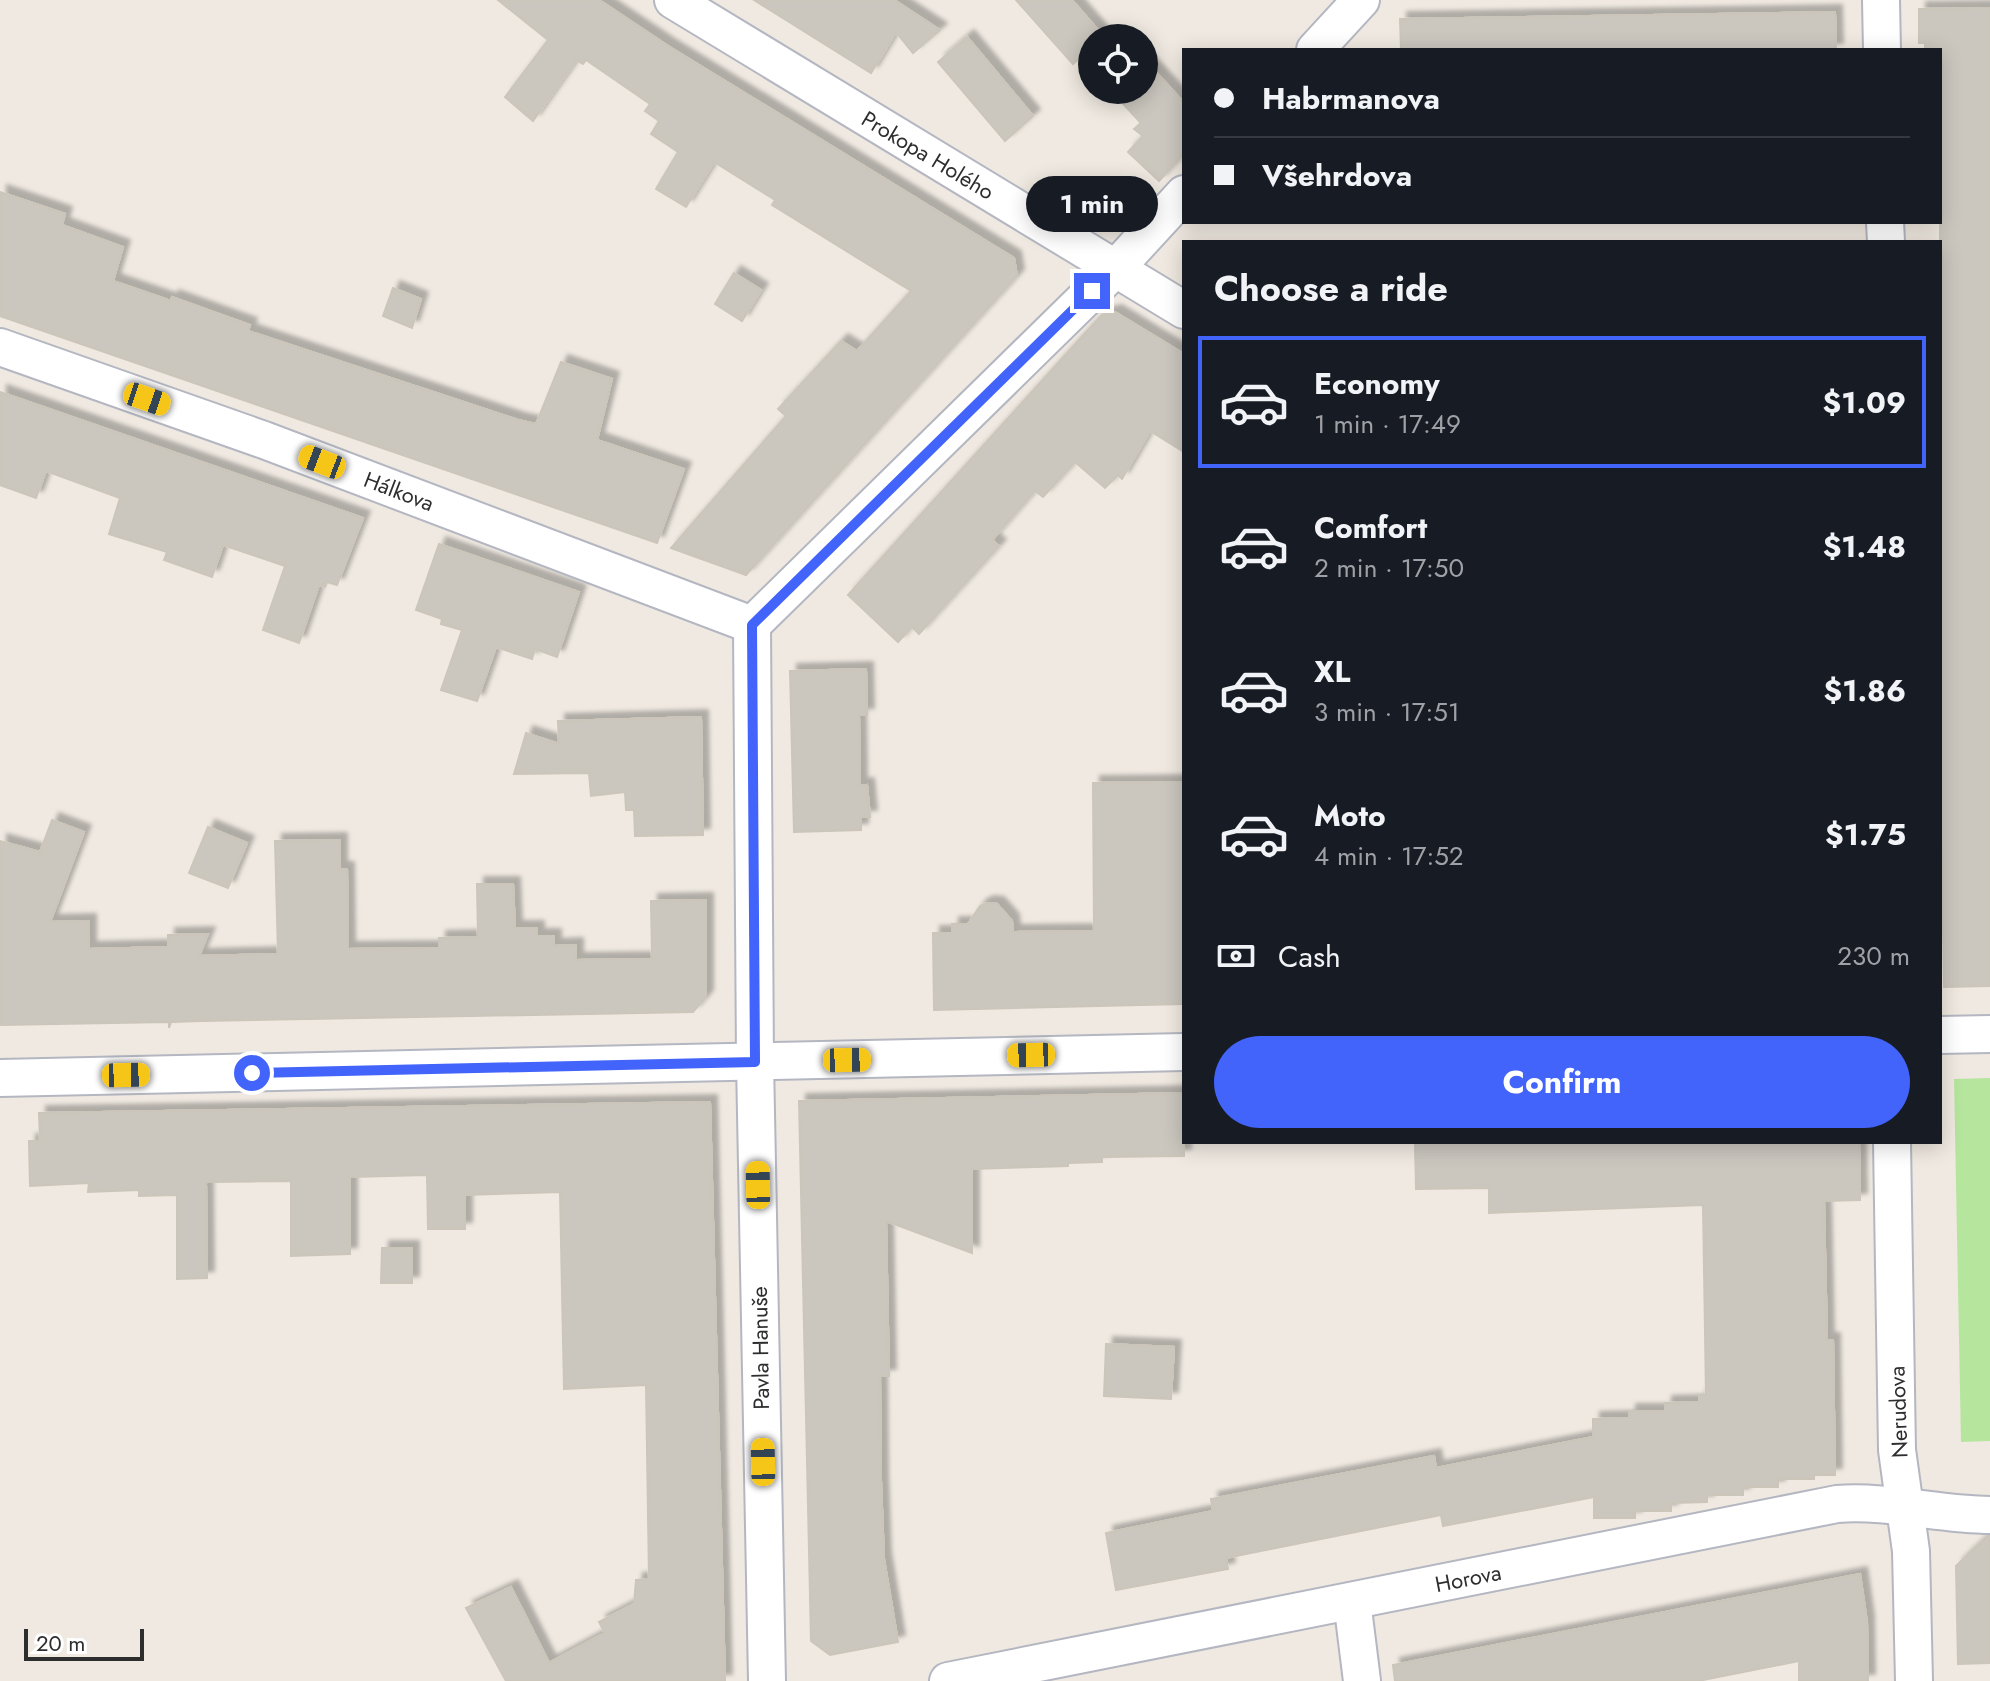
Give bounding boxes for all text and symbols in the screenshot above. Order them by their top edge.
map controls [1078,24,1158,104]
button: locate [1078,24,1158,104]
text: Habrmanova [1262,77,1440,120]
street label: Prokopa Holého [856,103,1000,207]
text: Všehrdova [1262,154,1412,197]
callout: 1 min [1026,175,1158,231]
text: 1 min [1060,185,1124,223]
text: Choose a ride [1214,262,1448,314]
route end [1074,273,1110,309]
text: Economy [1314,362,1440,405]
icon: car [1218,366,1290,438]
car [120,380,174,418]
text: $1.09 [1822,381,1906,424]
text: 1 min · 17:49 [1314,405,1461,443]
car [295,442,349,482]
street label: Hálkova [359,463,439,519]
text: Comfort [1314,506,1427,549]
icon: car [1218,510,1290,582]
text: $1.48 [1823,525,1906,568]
text: 2 min · 17:50 [1314,549,1464,587]
text: XL [1314,650,1350,693]
icon: car [1218,654,1290,726]
text: $1.86 [1824,669,1906,712]
text: 3 min · 17:51 [1314,693,1460,731]
text: Moto [1314,794,1386,837]
icon: car [1218,798,1290,870]
text: $1.75 [1825,813,1906,856]
text: 4 min · 17:52 [1314,837,1464,875]
icon: cash [1214,934,1258,978]
text: Cash [1278,935,1341,978]
text: 230 m [1837,937,1910,975]
button: Confirm [1214,1036,1910,1128]
car [1007,1043,1055,1067]
car [823,1048,871,1072]
route start [234,1055,270,1091]
car [102,1063,150,1087]
car [746,1161,770,1209]
street label: Pavla Hanuše [743,1286,777,1410]
street label: Nerudova [1880,1365,1916,1459]
car [751,1438,775,1486]
street label: Horova [1432,1556,1504,1600]
scale bar [24,1625,144,1661]
text: 20 m [36,1627,85,1659]

